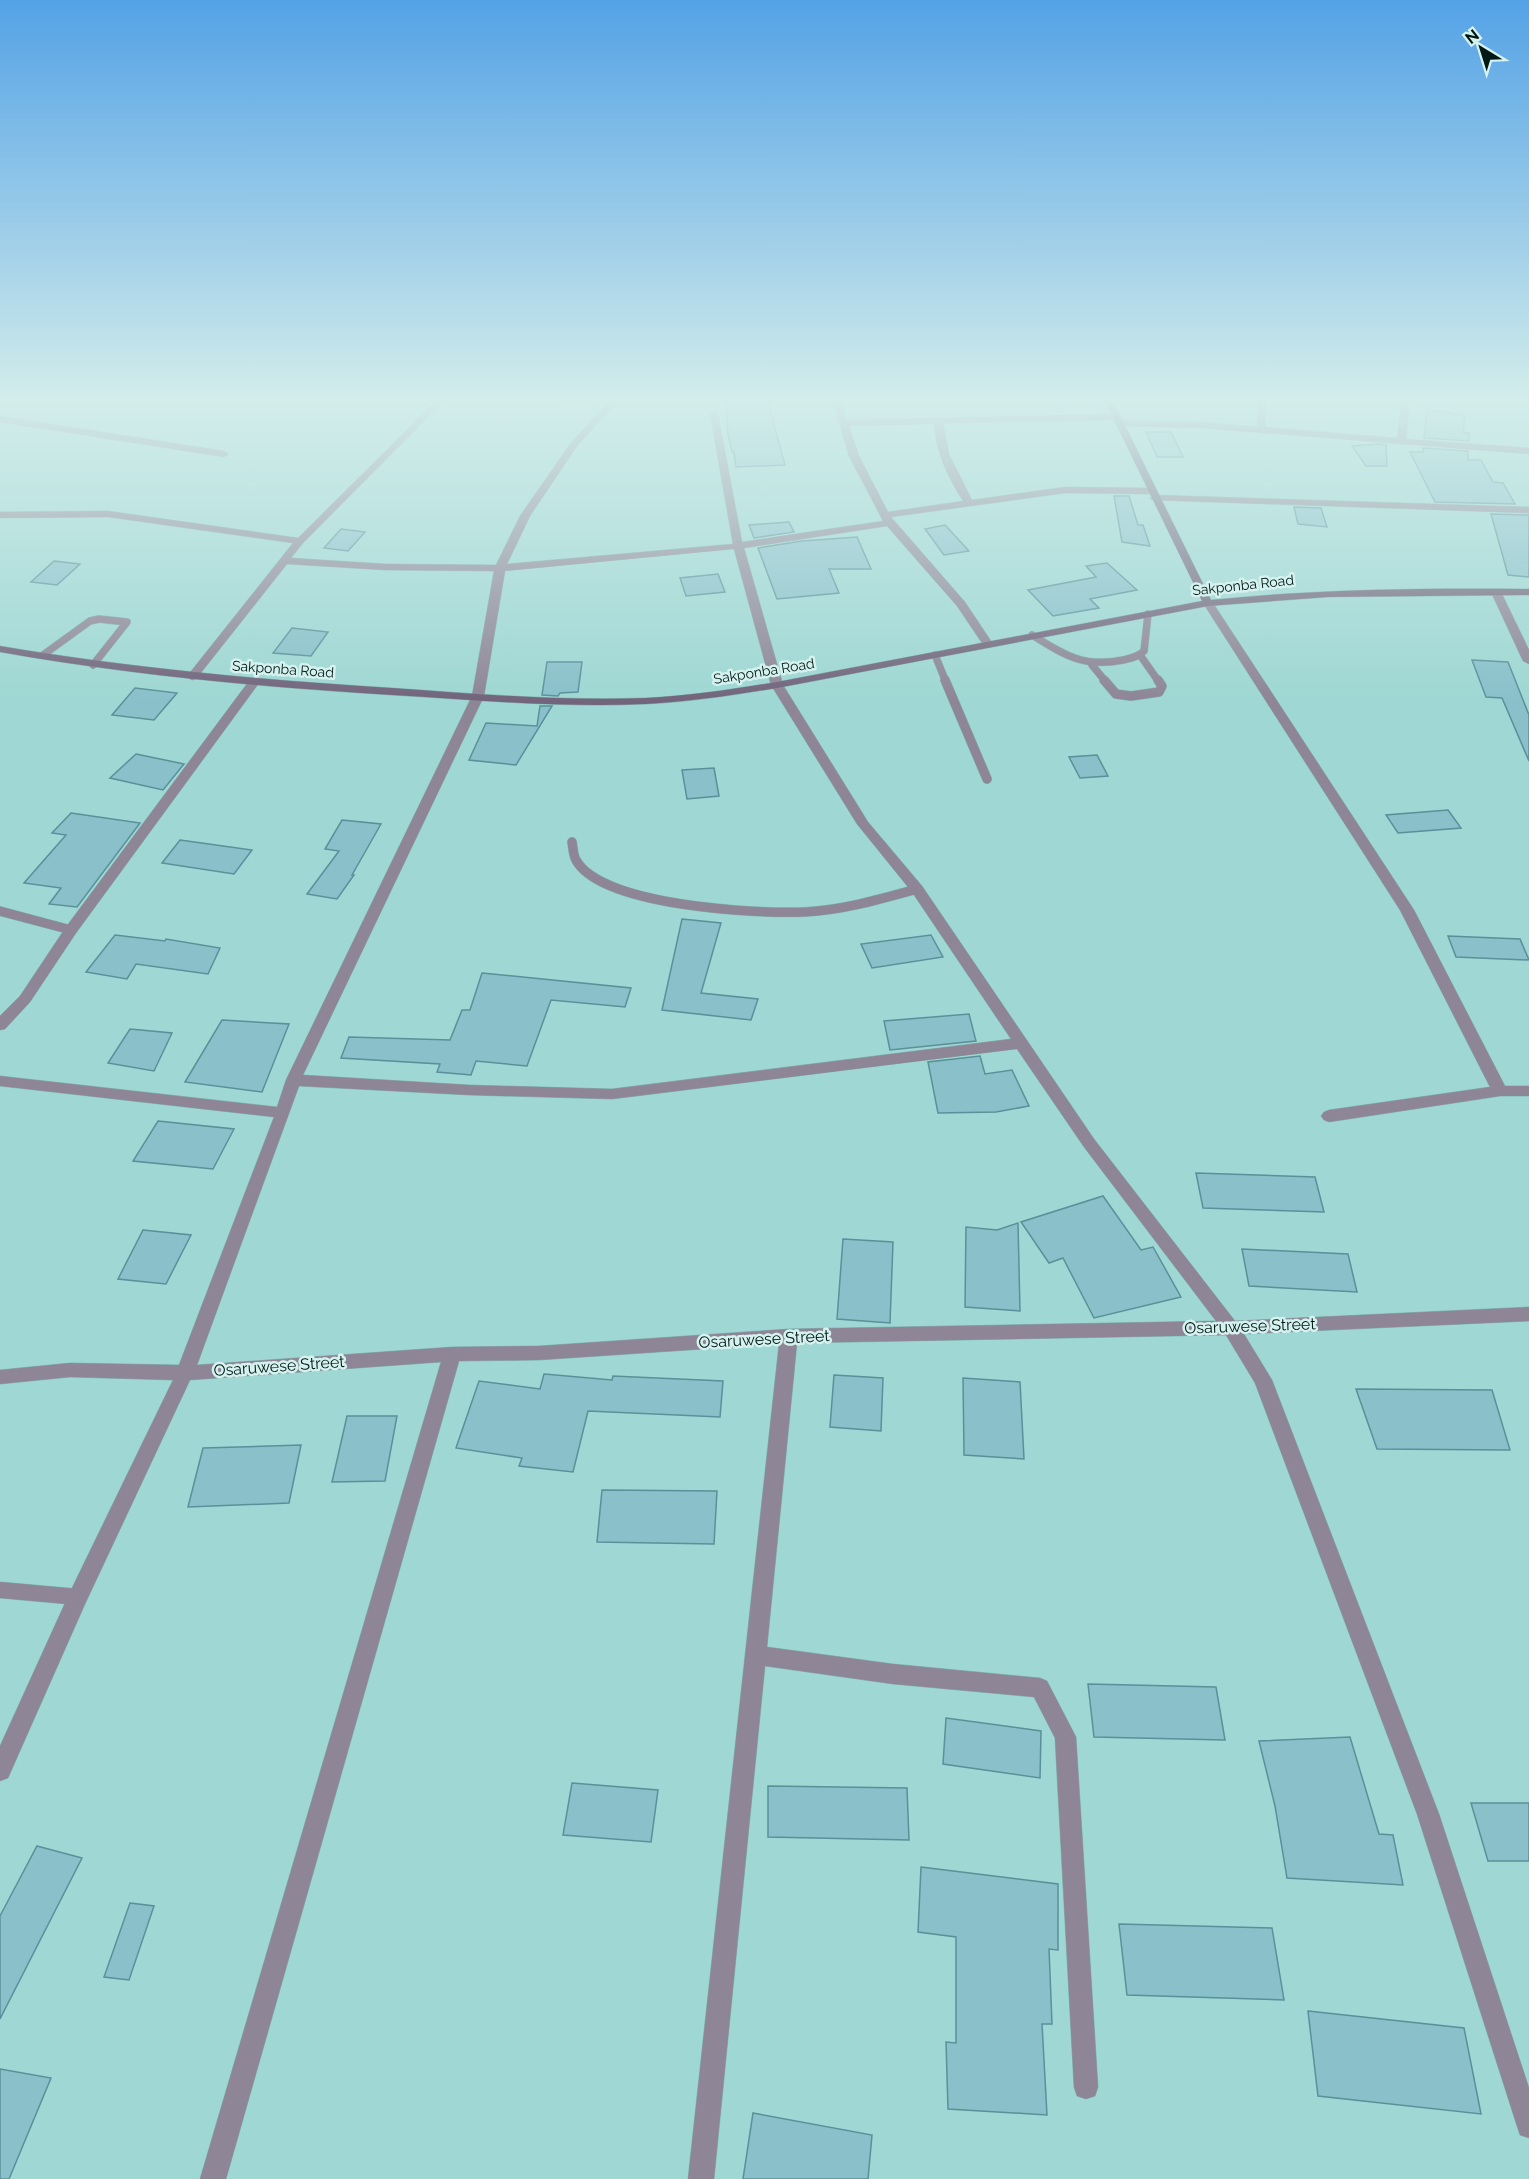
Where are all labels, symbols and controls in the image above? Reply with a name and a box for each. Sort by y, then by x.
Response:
north arrow [1451,18,1511,78]
text: N [1461,25,1483,48]
street label: Sakponba Road [1191,572,1295,598]
street label: Sakponba Road [712,655,816,687]
street label: Sakponba Road [232,657,334,681]
street label: Osaruwese Street [1184,1314,1317,1338]
street label: Osaruwese Street [698,1326,831,1352]
street label: Osaruwese Street [213,1352,346,1380]

